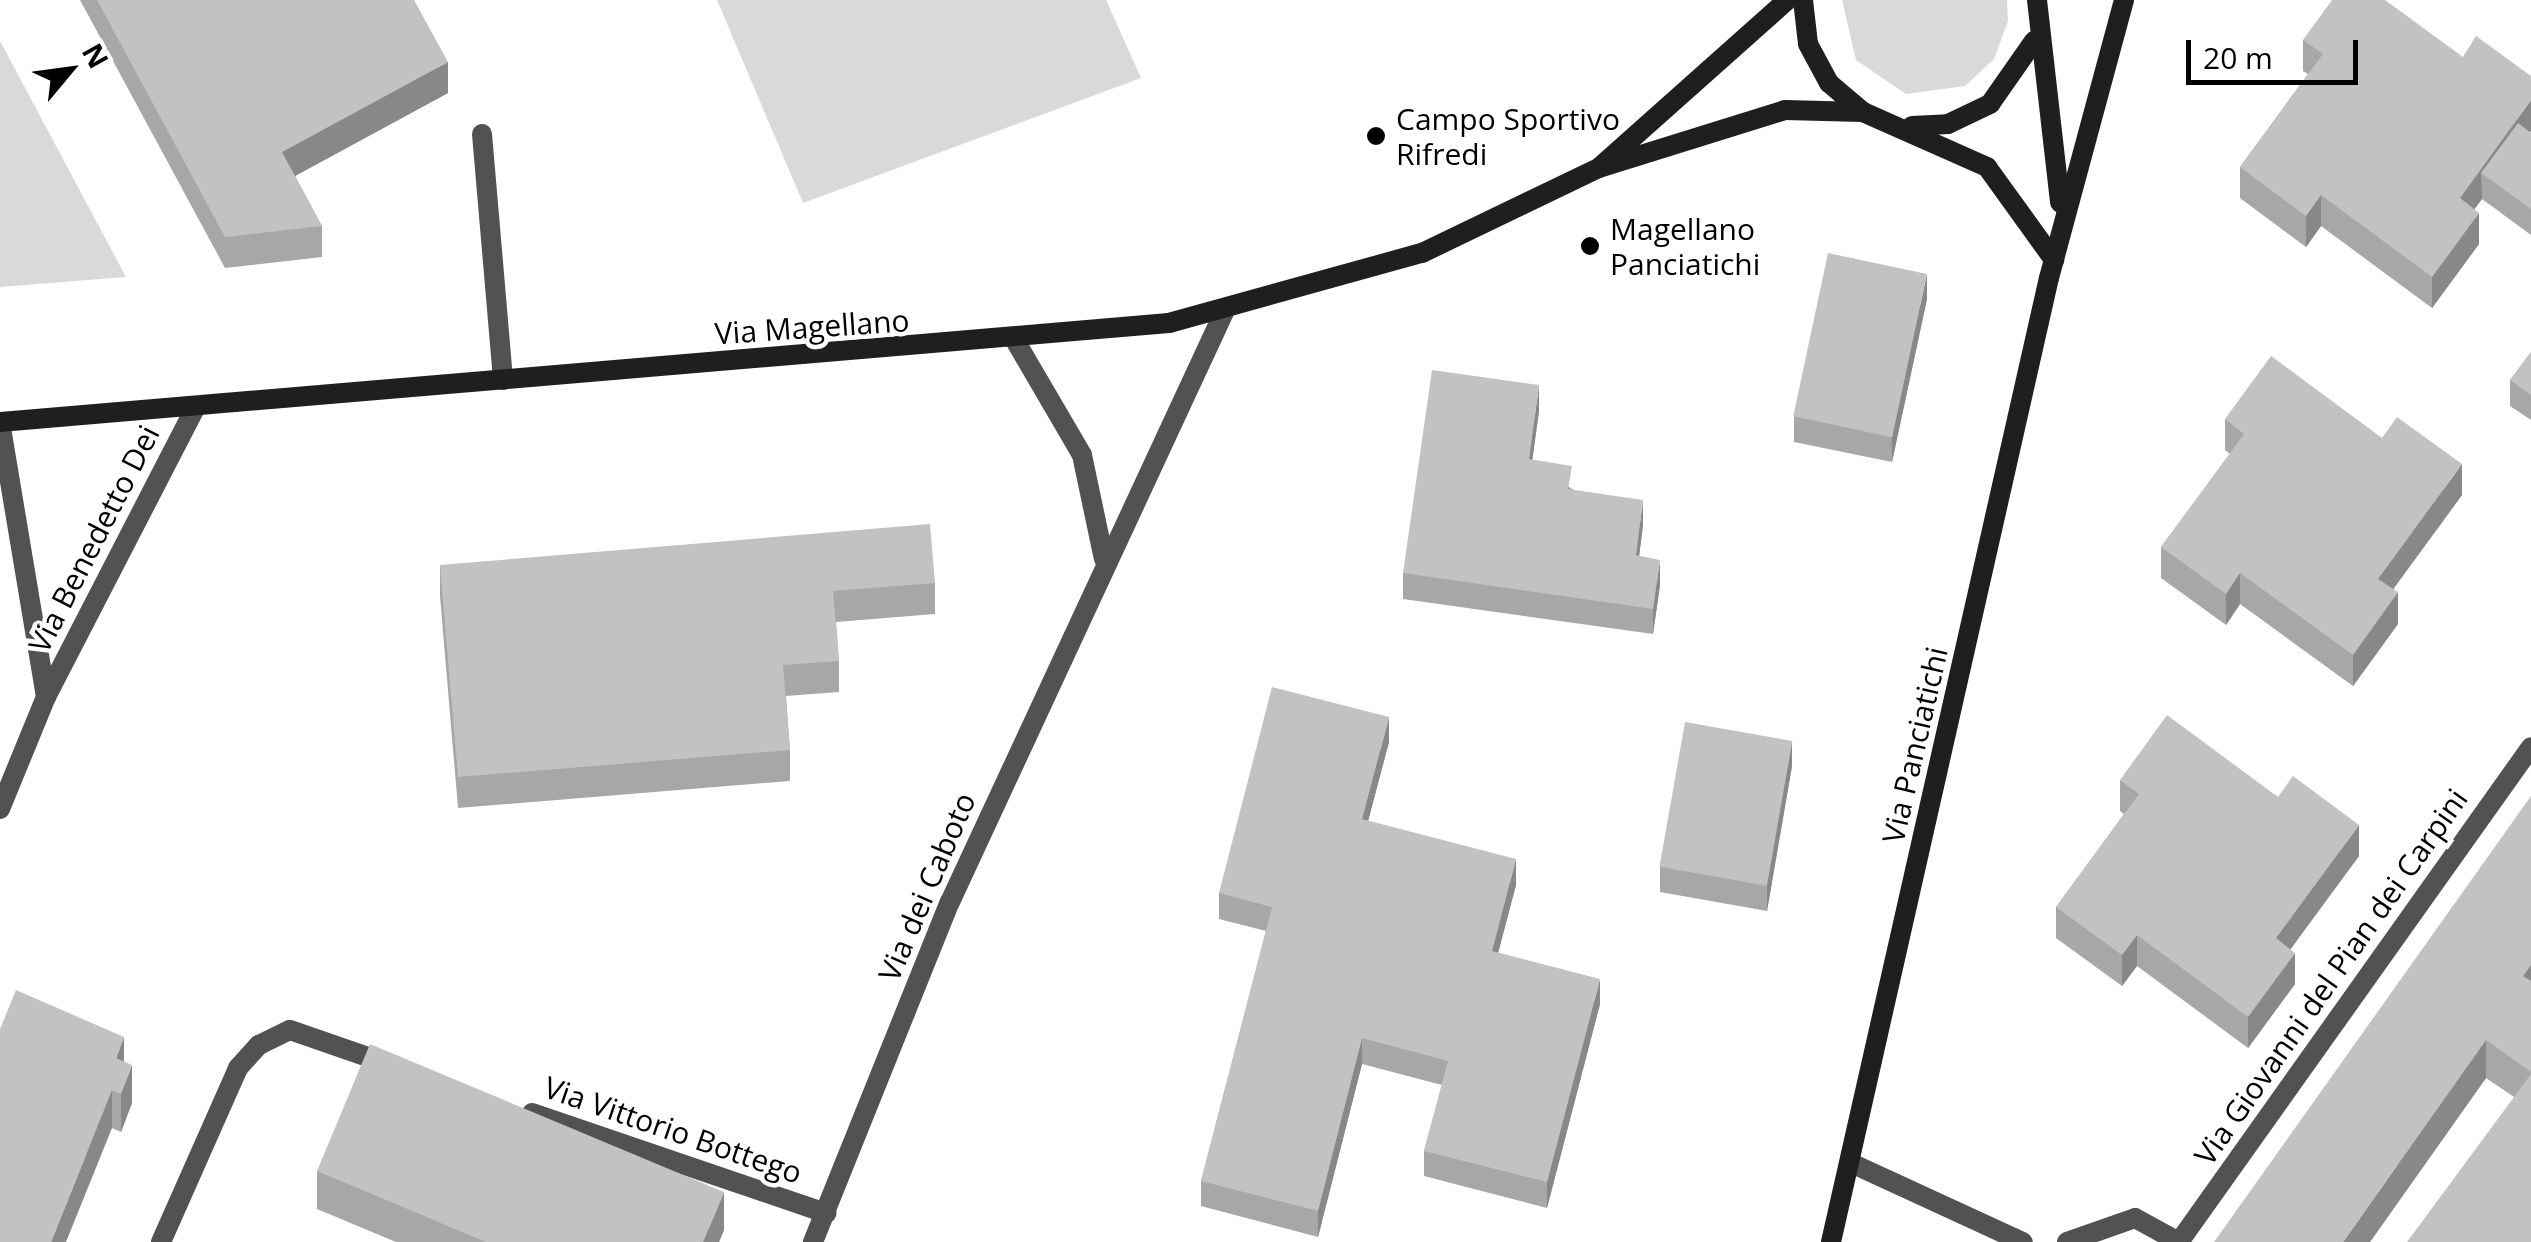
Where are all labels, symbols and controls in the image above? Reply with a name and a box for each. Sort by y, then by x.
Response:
north arrow [20,20,120,120]
scale bar [2191,20,2364,82]
text: N [74,36,118,75]
text: 20 m [2203,37,2273,78]
place label: Campo Sportivo Rifredi [1396,101,1620,172]
marker: Campo Sportivo Rifredi [1365,125,1387,147]
place label: Magellano Panciatichi [1610,211,1760,282]
marker: Magellano Panciatichi [1579,235,1601,257]
street label: Via Magellano [713,302,911,352]
street label: Via Benedetto Dei [21,419,167,659]
street label: Via Panciatichi [1875,643,1955,847]
street label: Via Giovanni del Pian dei Carpini [2187,782,2475,1172]
street label: Via dei Caboto [871,787,983,987]
street label: Via Vittorio Bottego [539,1069,807,1191]

